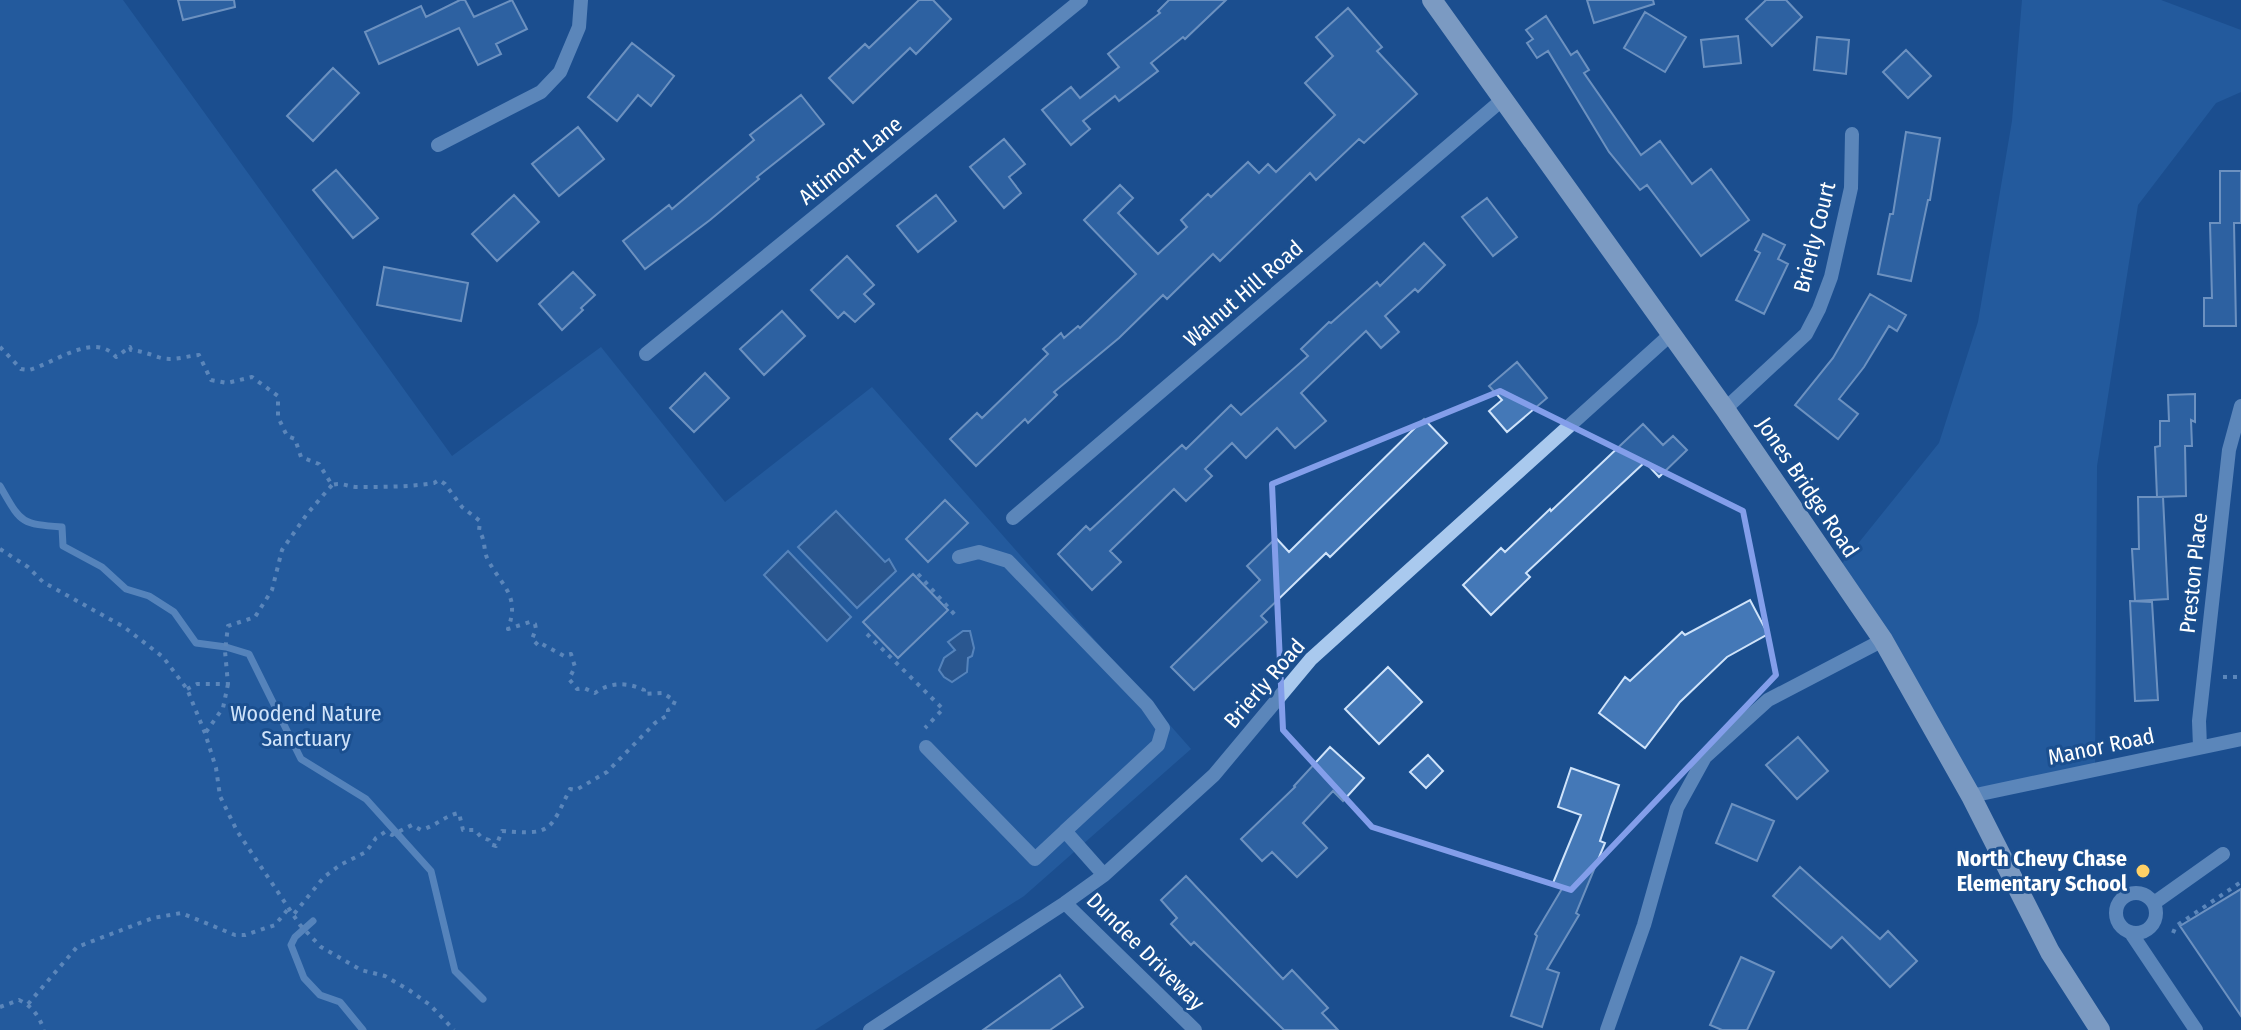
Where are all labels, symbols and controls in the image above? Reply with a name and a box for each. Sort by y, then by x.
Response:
street label: Altimont Lane [793,110,908,210]
street label: Brierly Court [1788,178,1841,295]
street label: Walnut Hill Road [1178,234,1308,352]
street label: Jones Bridge Road [1751,412,1864,563]
street label: Preston Place [2174,511,2213,635]
street label: Brierly Road [1218,633,1311,734]
park label: Woodend Nature Sanctuary [230,700,382,752]
street label: Manor Road [2045,722,2157,771]
place label: North Chevy Chase Elementary School [1957,845,2128,897]
marker: North Chevy Chase Elementary School [2134,862,2152,880]
street label: Dundee Driveway [1081,887,1210,1016]

